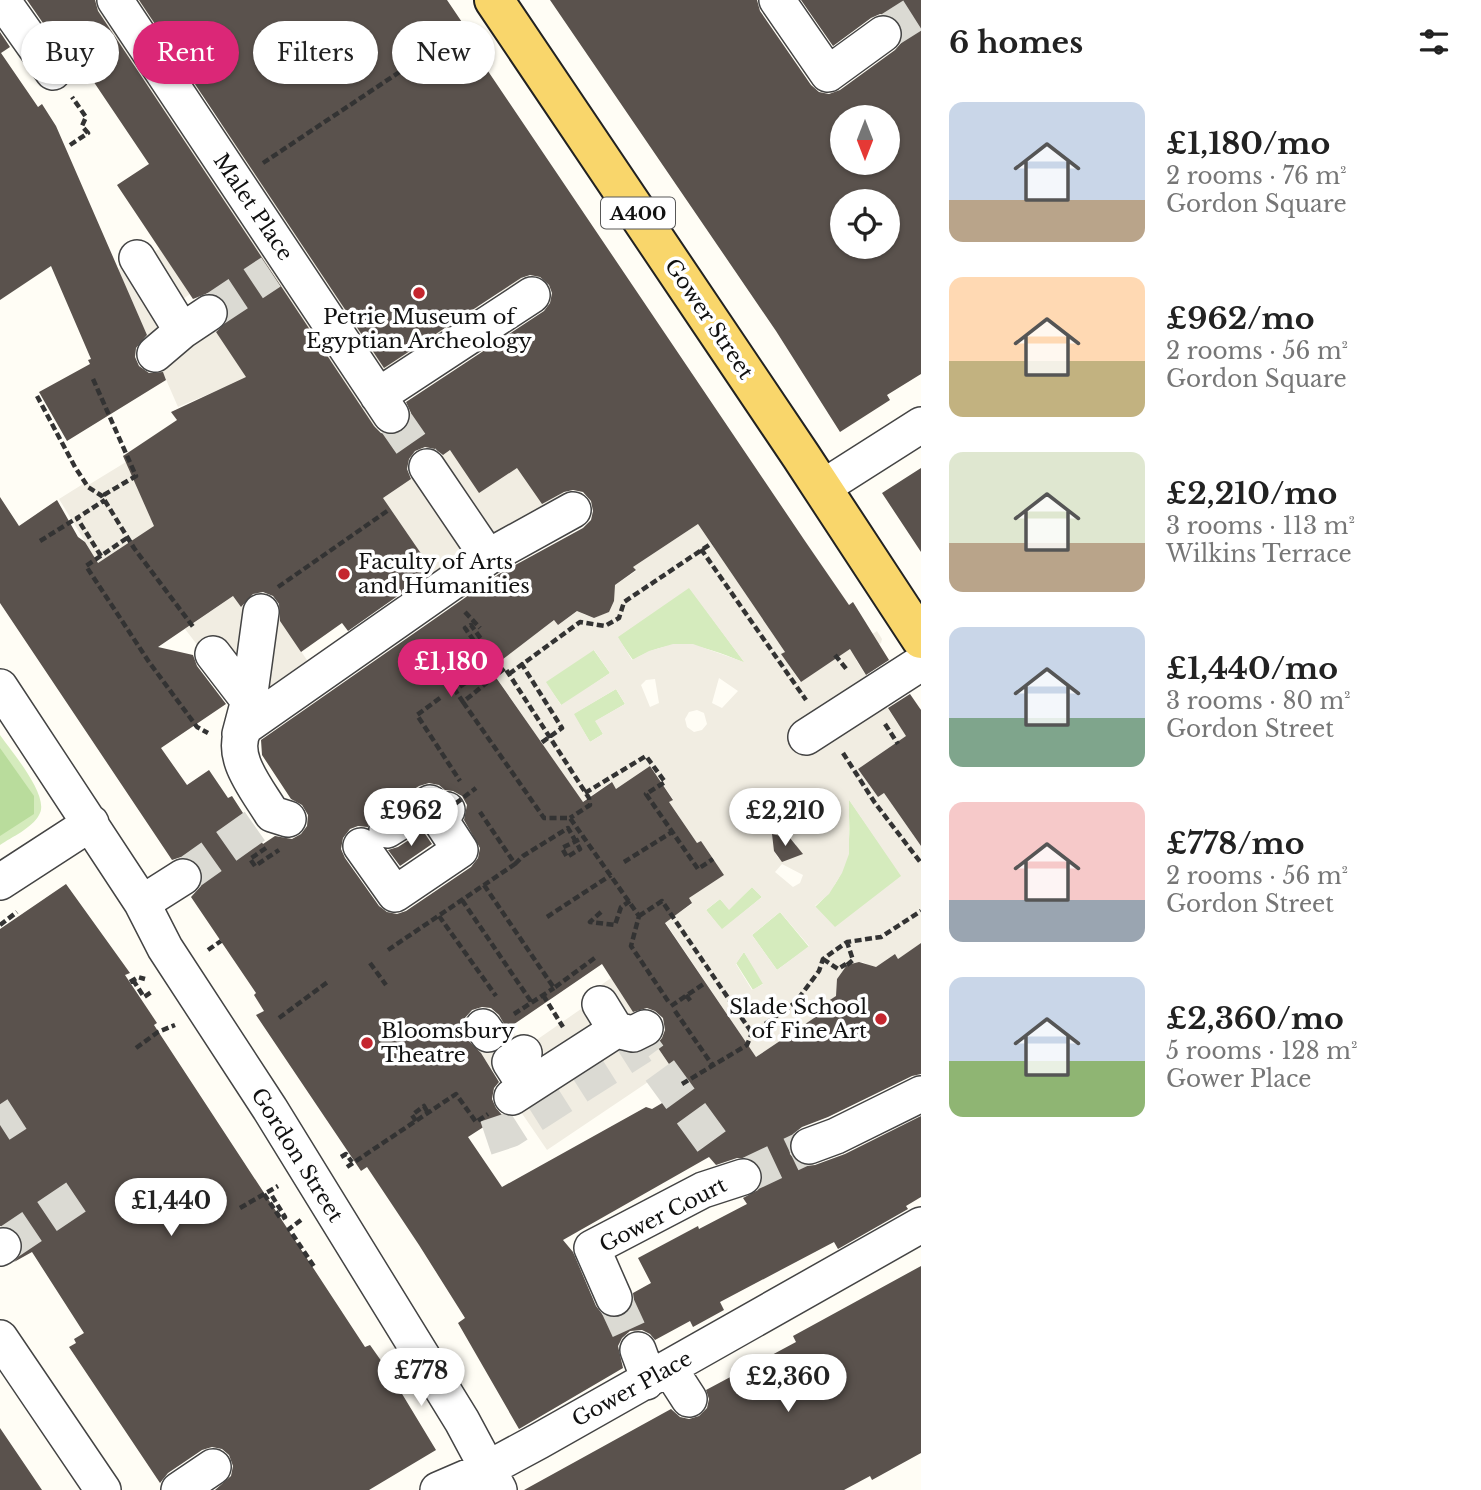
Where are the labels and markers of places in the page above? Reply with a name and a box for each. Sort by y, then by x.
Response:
marker: Petrie Museum of Egyptian Archeology [411,285,427,301]
place label: Petrie Museum of Egyptian Archeology [306,304,533,354]
place label: Faculty of Arts and Humanities [358,549,530,599]
marker: Faculty of Arts and Humanities [336,566,352,582]
pin: £1,180 [394,640,508,699]
pin: £962 [370,788,452,848]
pin: £2,210 [728,788,842,848]
place label: Slade School of Fine Art [729,994,867,1044]
marker: Slade School of Fine Art [873,1011,889,1027]
place label: Bloomsbury Theatre [381,1018,515,1068]
marker: Bloomsbury Theatre [359,1035,375,1051]
pin: £1,440 [114,1178,228,1238]
pin: £778 [380,1348,462,1408]
pin: £2,360 [731,1354,845,1414]

